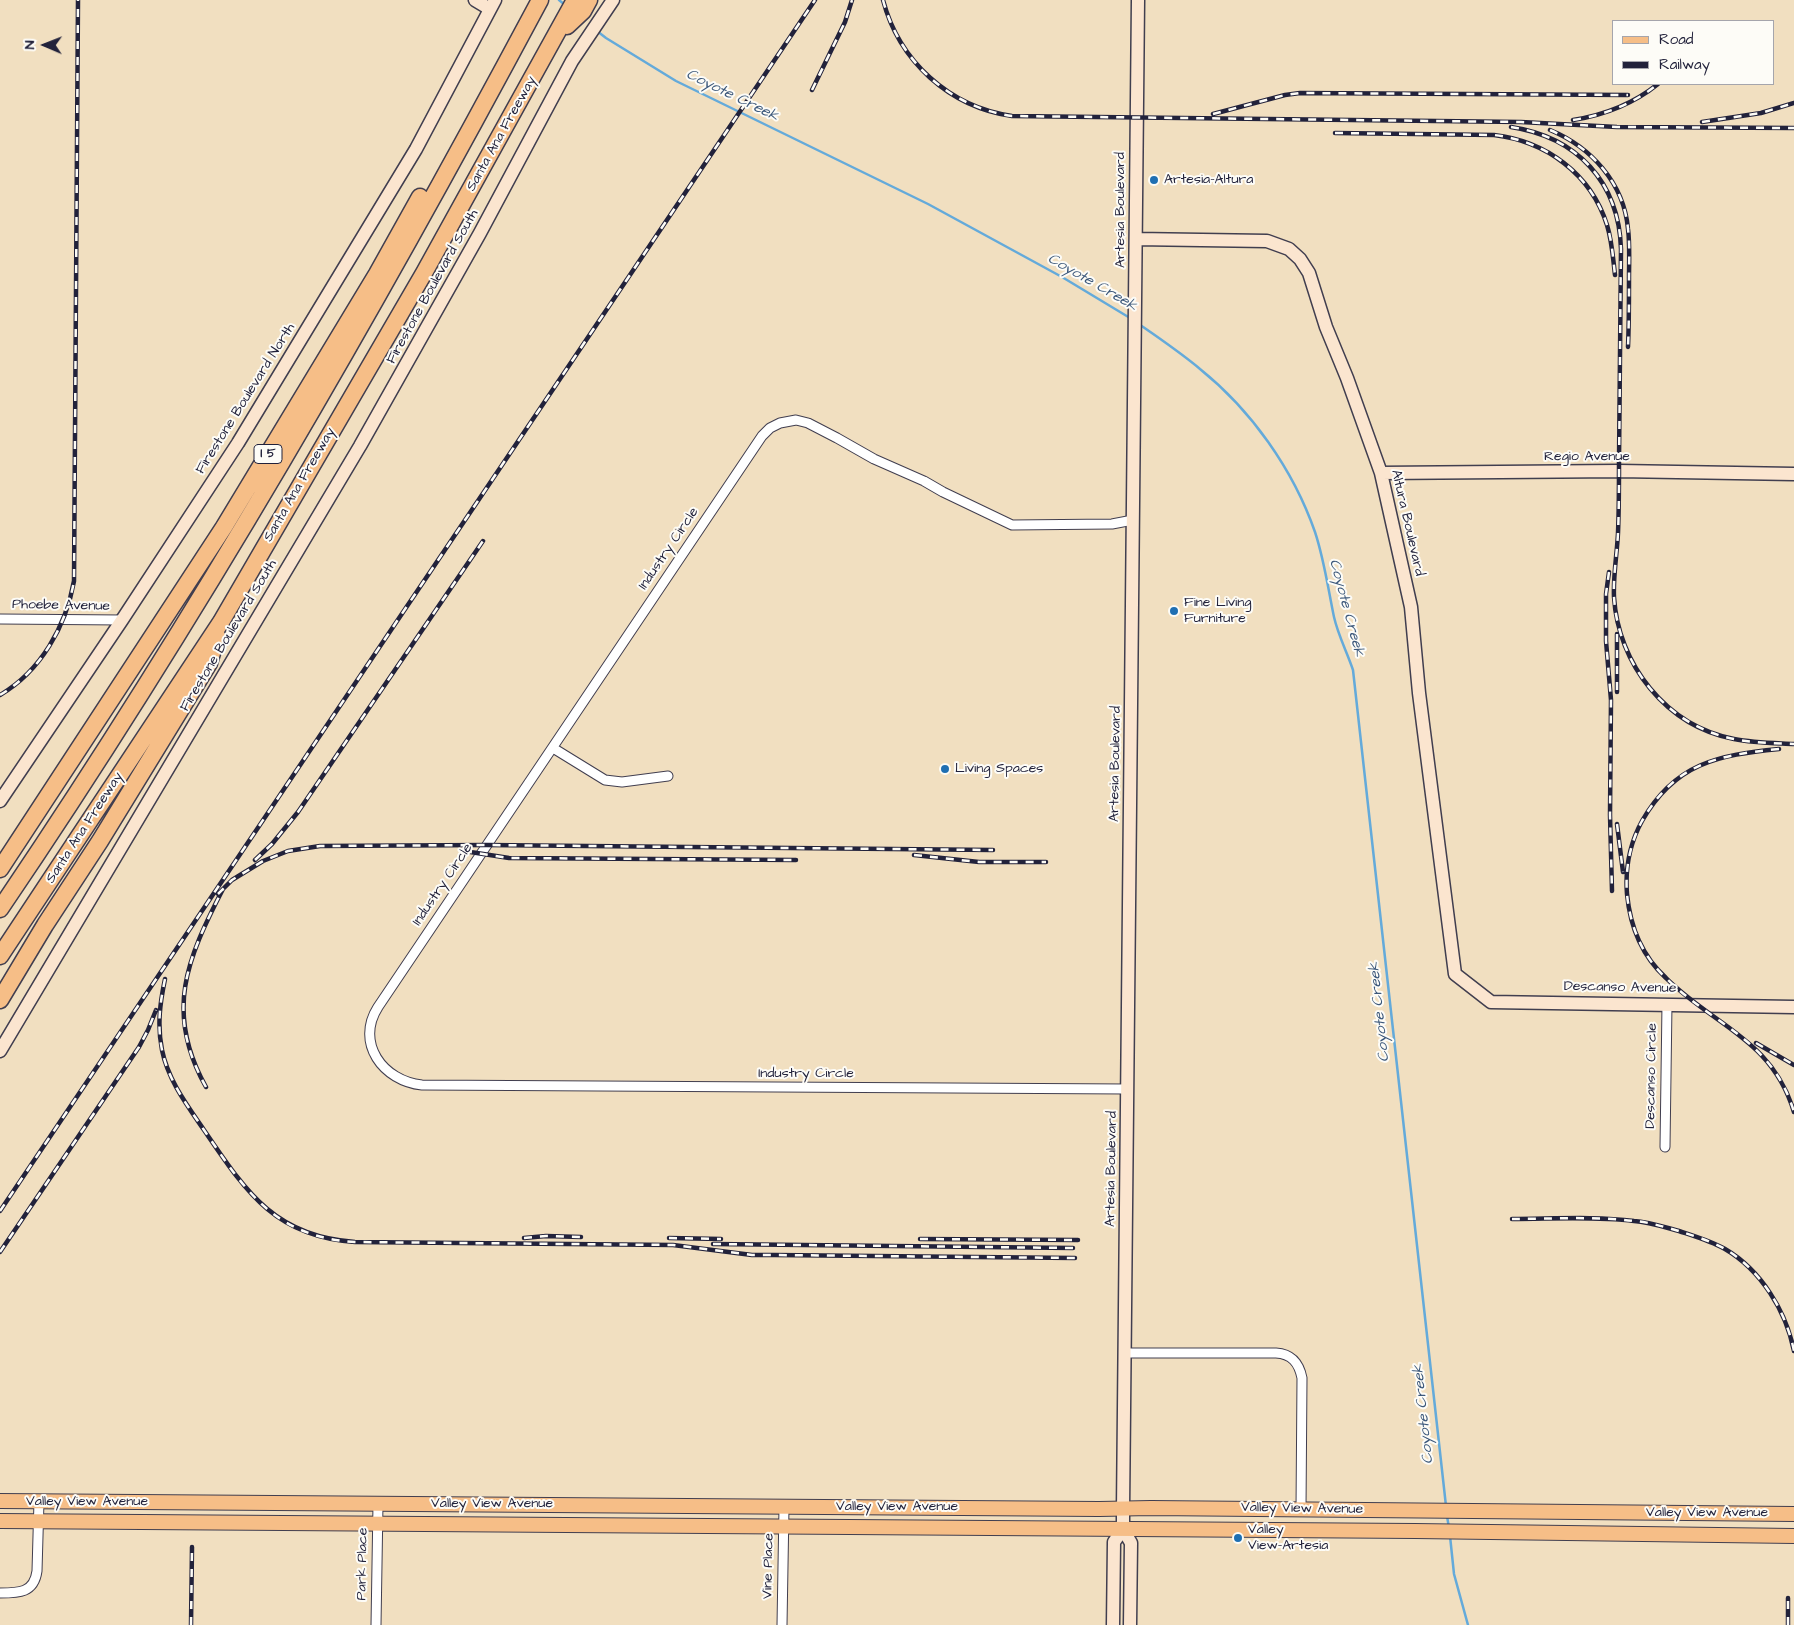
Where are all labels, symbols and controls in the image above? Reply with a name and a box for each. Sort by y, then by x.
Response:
north arrow [20,20,70,70]
legend [1612,20,1774,85]
text: Road [1659,29,1693,50]
text: N [20,40,40,49]
text: Railway [1659,54,1710,75]
water label: Coyote Creek [683,66,781,126]
street label: Santa Ana Freeway [463,74,541,194]
street label: Artesia Boulevard [1113,152,1129,268]
place label: Artesia-Altura [1164,172,1253,188]
marker: Artesia-Altura [1148,174,1160,186]
street label: Firestone Boulevard South [383,207,483,367]
water label: Coyote Creek [1044,250,1140,316]
street label: Firestone Boulevard North [193,321,299,477]
street label: Santa Ana Freeway [261,425,339,545]
road number: I 5 [254,444,282,464]
street label: Regio Avenue [1544,449,1630,465]
street label: Altura Boulevard [1387,468,1427,578]
street label: Industry Circle [635,505,703,593]
street label: Firestone Boulevard South [177,557,281,715]
water label: Coyote Creek [1324,557,1368,659]
place label: Fine Living Furniture [1184,595,1251,628]
street label: Phoebe Avenue [12,597,110,615]
marker: Fine Living Furniture [1168,605,1180,617]
street label: Artesia Boulevard [1107,706,1125,822]
place label: Living Spaces [955,761,1043,777]
marker: Living Spaces [939,763,951,775]
street label: Santa Ana Freeway [43,769,127,887]
street label: Industry Circle [409,841,477,929]
water label: Coyote Creek [1366,961,1394,1063]
street label: Descanso Avenue [1564,979,1676,997]
street label: Descanso Circle [1643,1023,1661,1129]
street label: Industry Circle [758,1066,854,1082]
street label: Artesia Boulevard [1103,1111,1121,1227]
water label: Coyote Creek [1410,1363,1438,1465]
street label: Valley View Avenue [26,1494,148,1510]
street label: Valley View Avenue [431,1496,553,1512]
street label: Valley View Avenue [836,1499,958,1515]
street label: Valley View Avenue [1241,1500,1363,1518]
street label: Valley View Avenue [1646,1505,1768,1521]
place label: Valley View-Artesia [1248,1522,1328,1554]
street label: Park Place [354,1528,372,1600]
marker: Valley View-Artesia [1232,1532,1244,1544]
street label: Vine Place [760,1533,778,1599]

